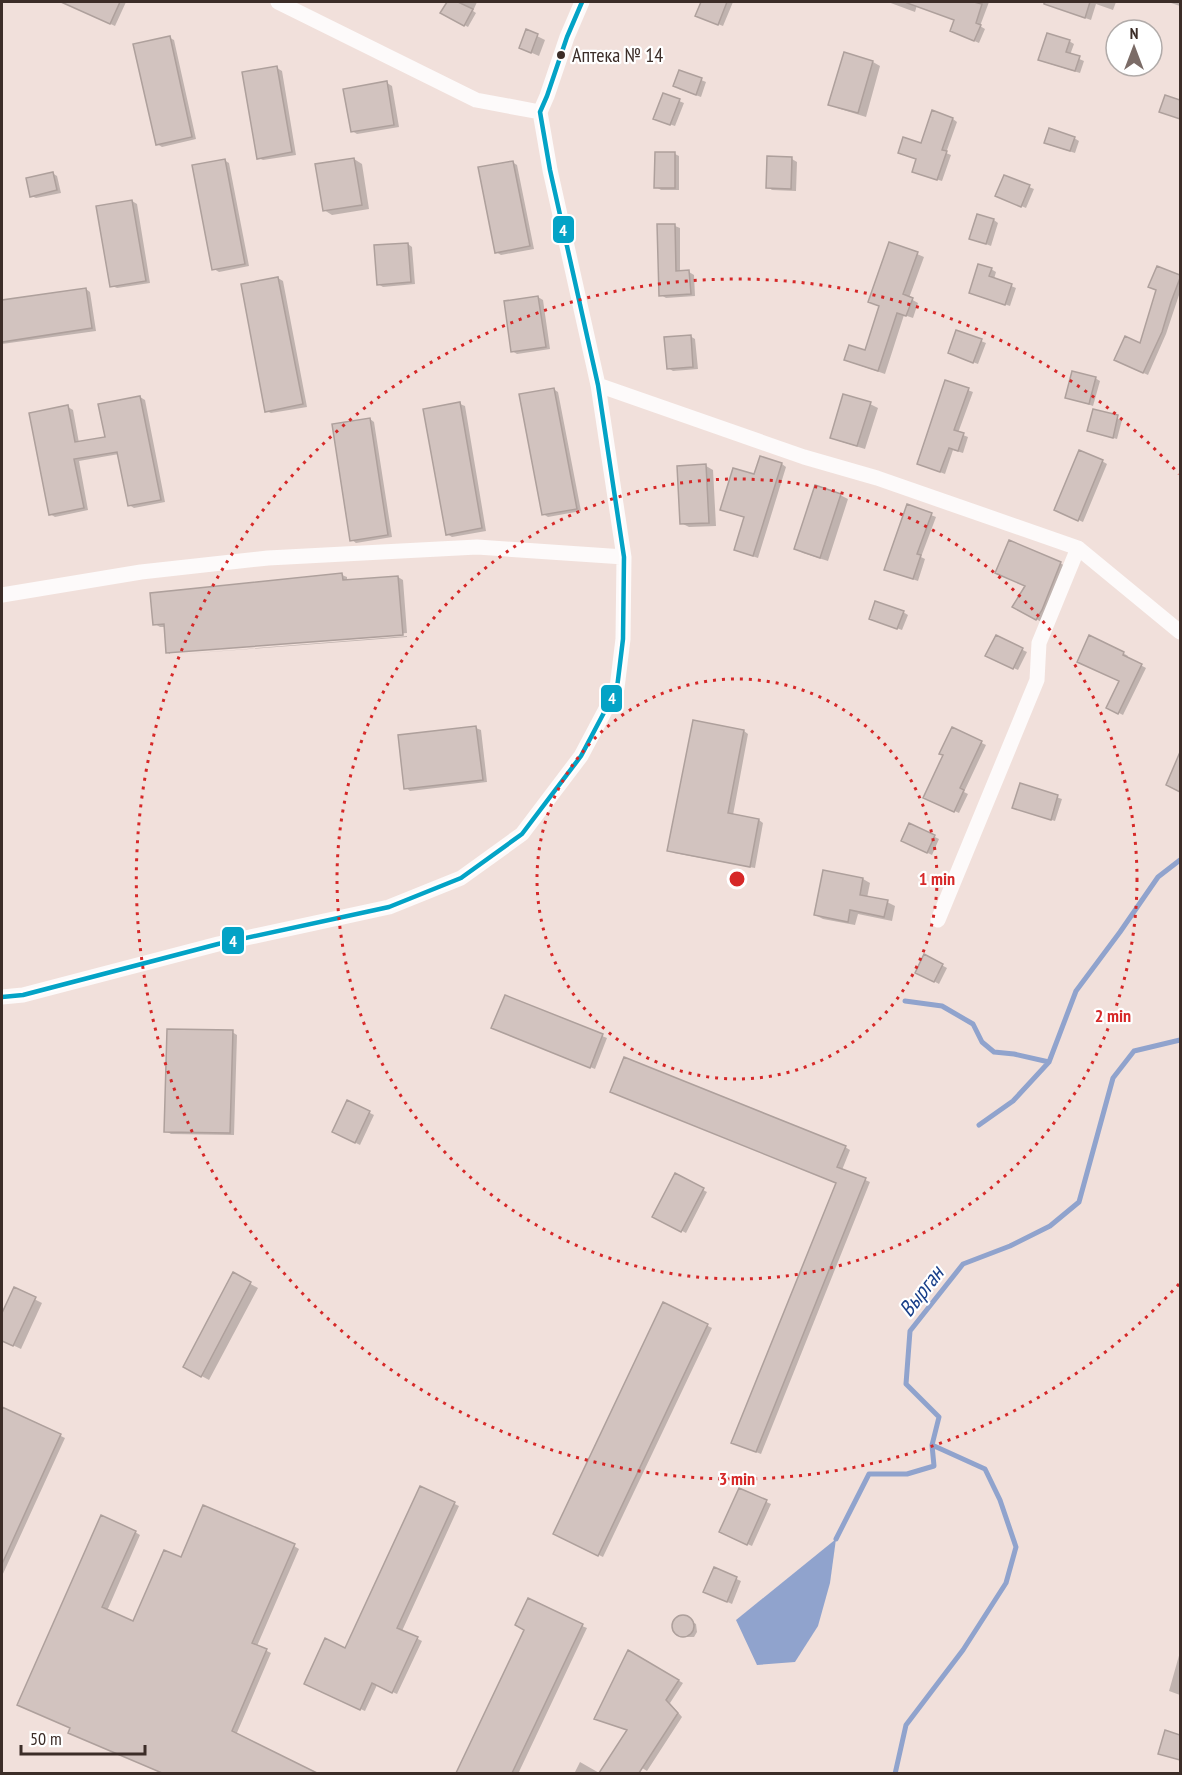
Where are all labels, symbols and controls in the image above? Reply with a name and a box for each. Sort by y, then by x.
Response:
north arrow [1104,18,1164,78]
text: N [1130,23,1138,43]
place label: Аптека № 14 [572,42,663,68]
marker: Аптека № 14 [555,49,567,61]
line badge: 4 [552,215,575,244]
text: 4 [559,220,567,240]
line badge: 4 [600,684,623,713]
text: 4 [608,688,616,708]
text: 1 min [919,867,955,890]
centre of rings [727,869,747,889]
line badge: 4 [221,926,245,955]
text: 4 [229,931,237,951]
text: 2 min [1095,1004,1131,1027]
water label: Вырган [893,1258,951,1322]
text: 3 min [719,1467,755,1490]
scale bar [21,1718,146,1756]
text: 50 m [30,1727,62,1750]

